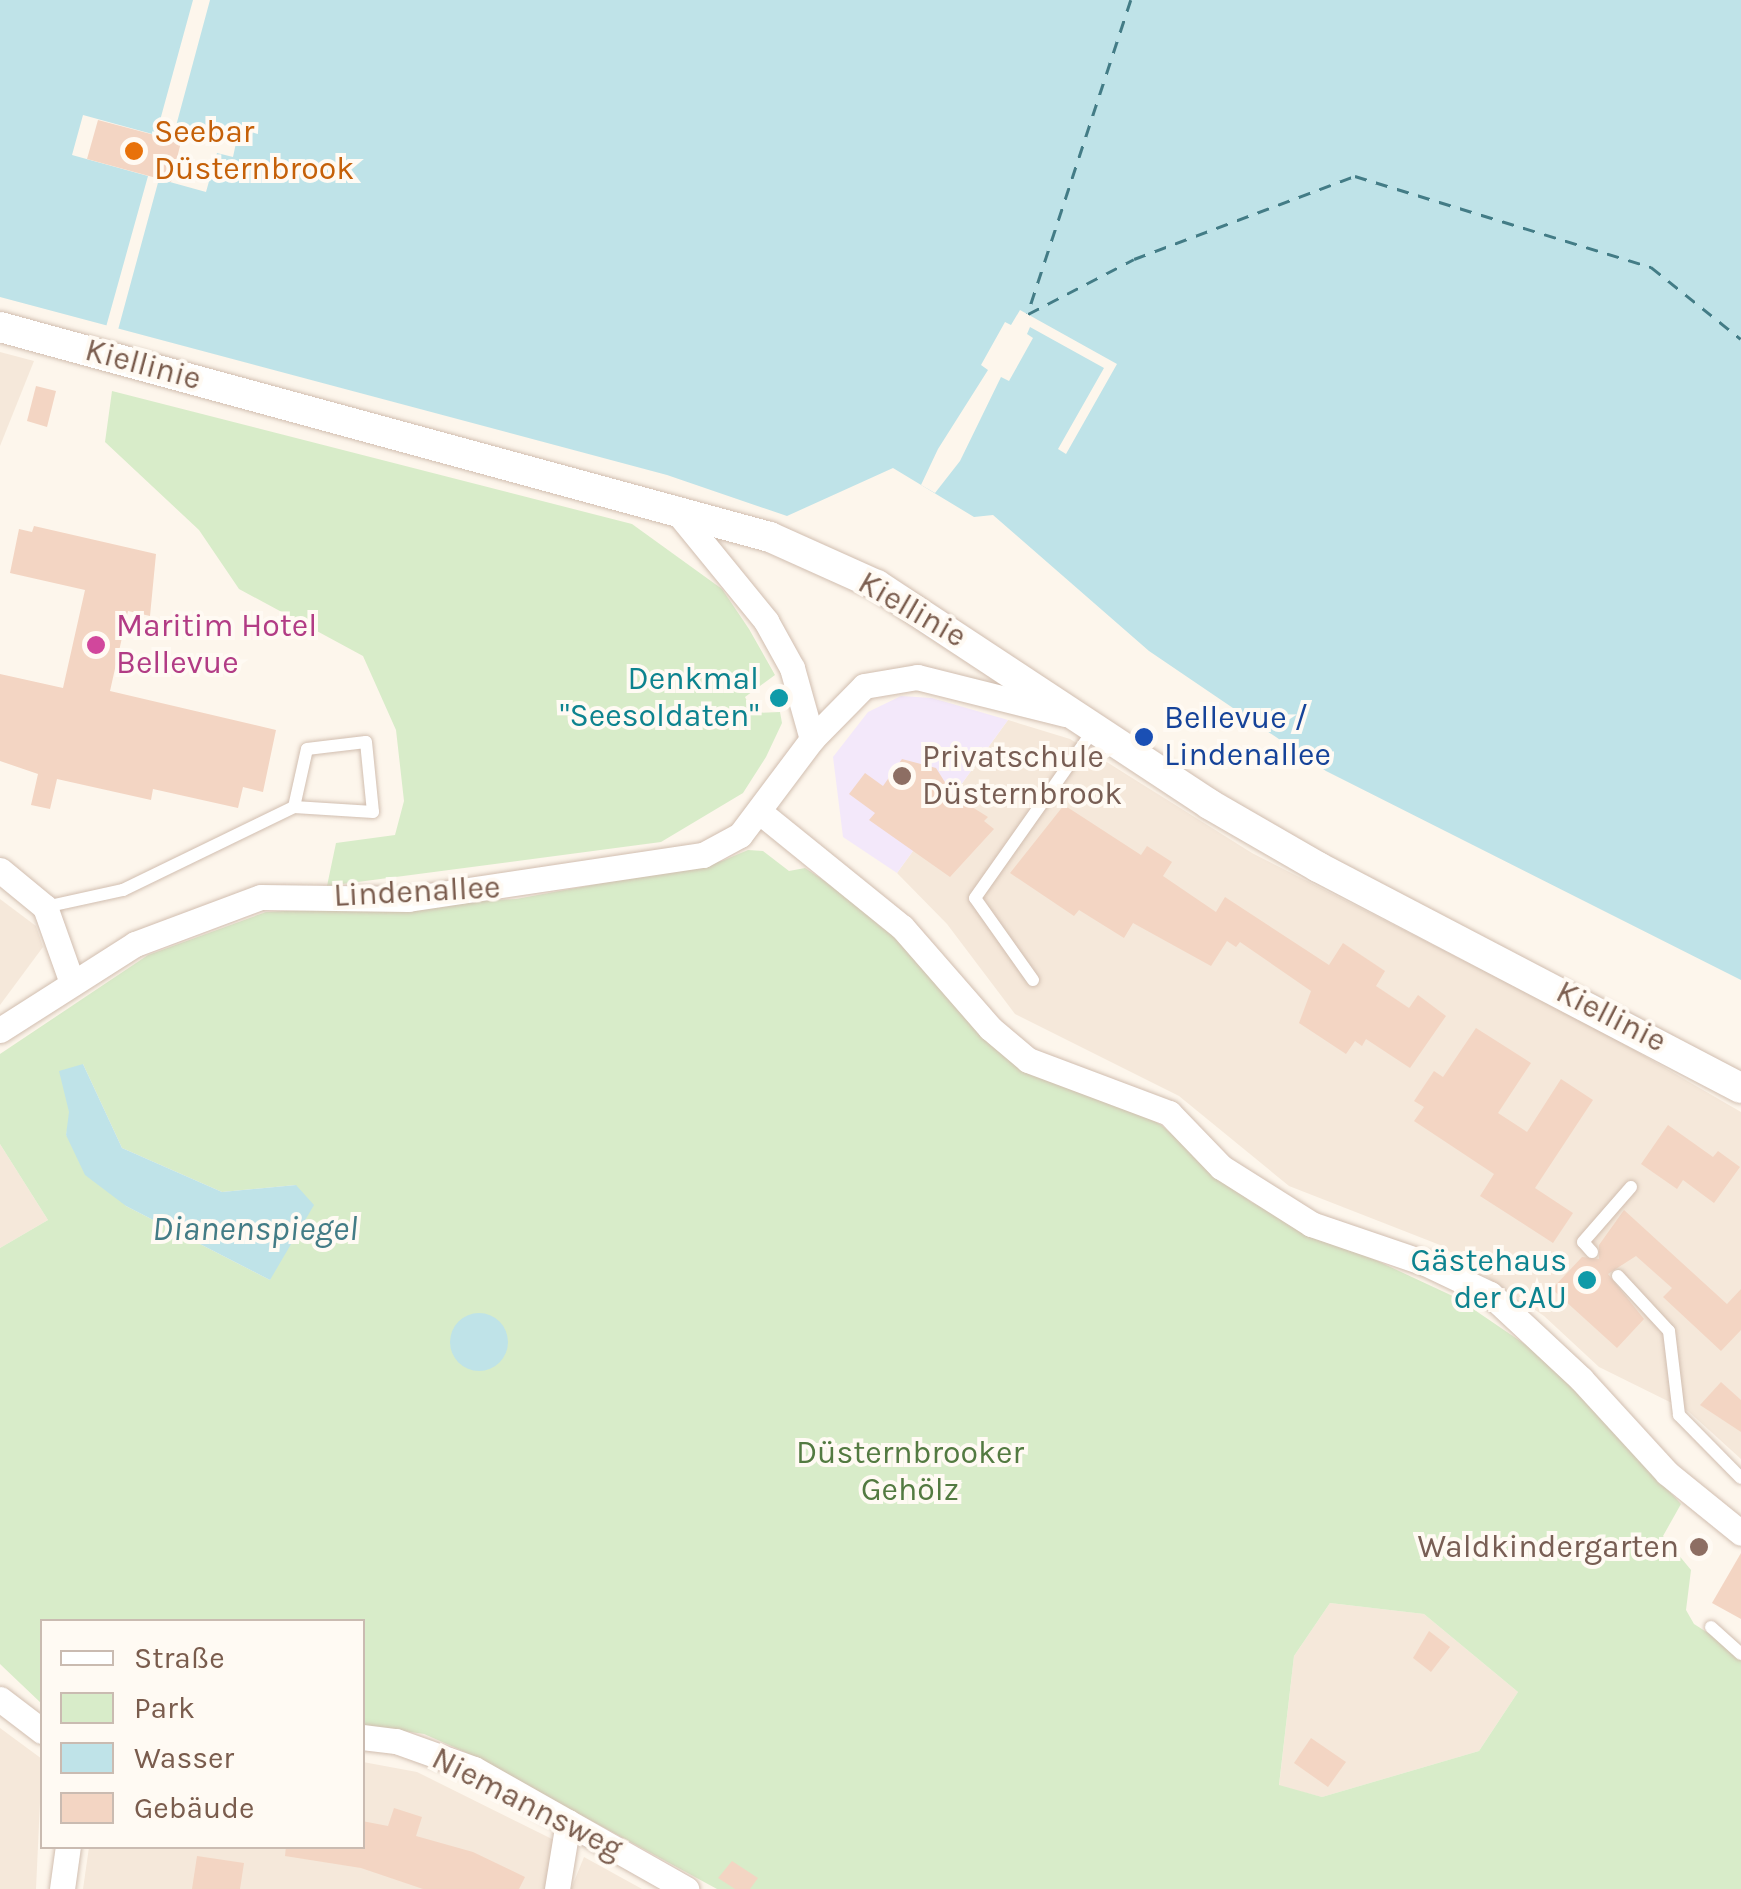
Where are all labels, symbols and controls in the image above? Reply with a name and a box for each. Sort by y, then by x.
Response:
place label: Seebar Düsternbrook [154,114,354,189]
marker: Seebar Düsternbrook [123,140,145,162]
street label: Kiellinie [81,331,205,399]
street label: Kiellinie [851,564,973,656]
place label: Maritim Hotel Bellevue [116,608,317,683]
marker: Maritim Hotel Bellevue [85,634,107,656]
place label: Denkmal "Seesoldaten" [560,661,759,736]
marker: Denkmal "Seesoldaten" [768,687,790,709]
place label: Bellevue / Lindenallee [1164,700,1331,775]
marker: Bellevue / Lindenallee [1133,726,1155,748]
place label: Privatschule Düsternbrook [922,739,1122,814]
marker: Privatschule Düsternbrook [891,765,913,787]
street label: Lindenallee [333,868,501,916]
street label: Kiellinie [1550,973,1672,1061]
water label: Dianenspiegel [152,1208,358,1250]
place label: Gästehaus der CAU [1410,1243,1567,1318]
marker: Gästehaus der CAU [1576,1269,1598,1291]
park label: Düsternbrooker Gehölz [796,1435,1024,1510]
place label: Waldkindergarten [1418,1528,1679,1566]
marker: Waldkindergarten [1688,1536,1710,1558]
legend [40,1619,365,1849]
text: Straße [134,1640,225,1676]
text: Park [134,1690,195,1726]
text: Wasser [134,1740,234,1776]
street label: Niemannsweg [425,1740,629,1868]
text: Gebäude [134,1790,254,1826]

